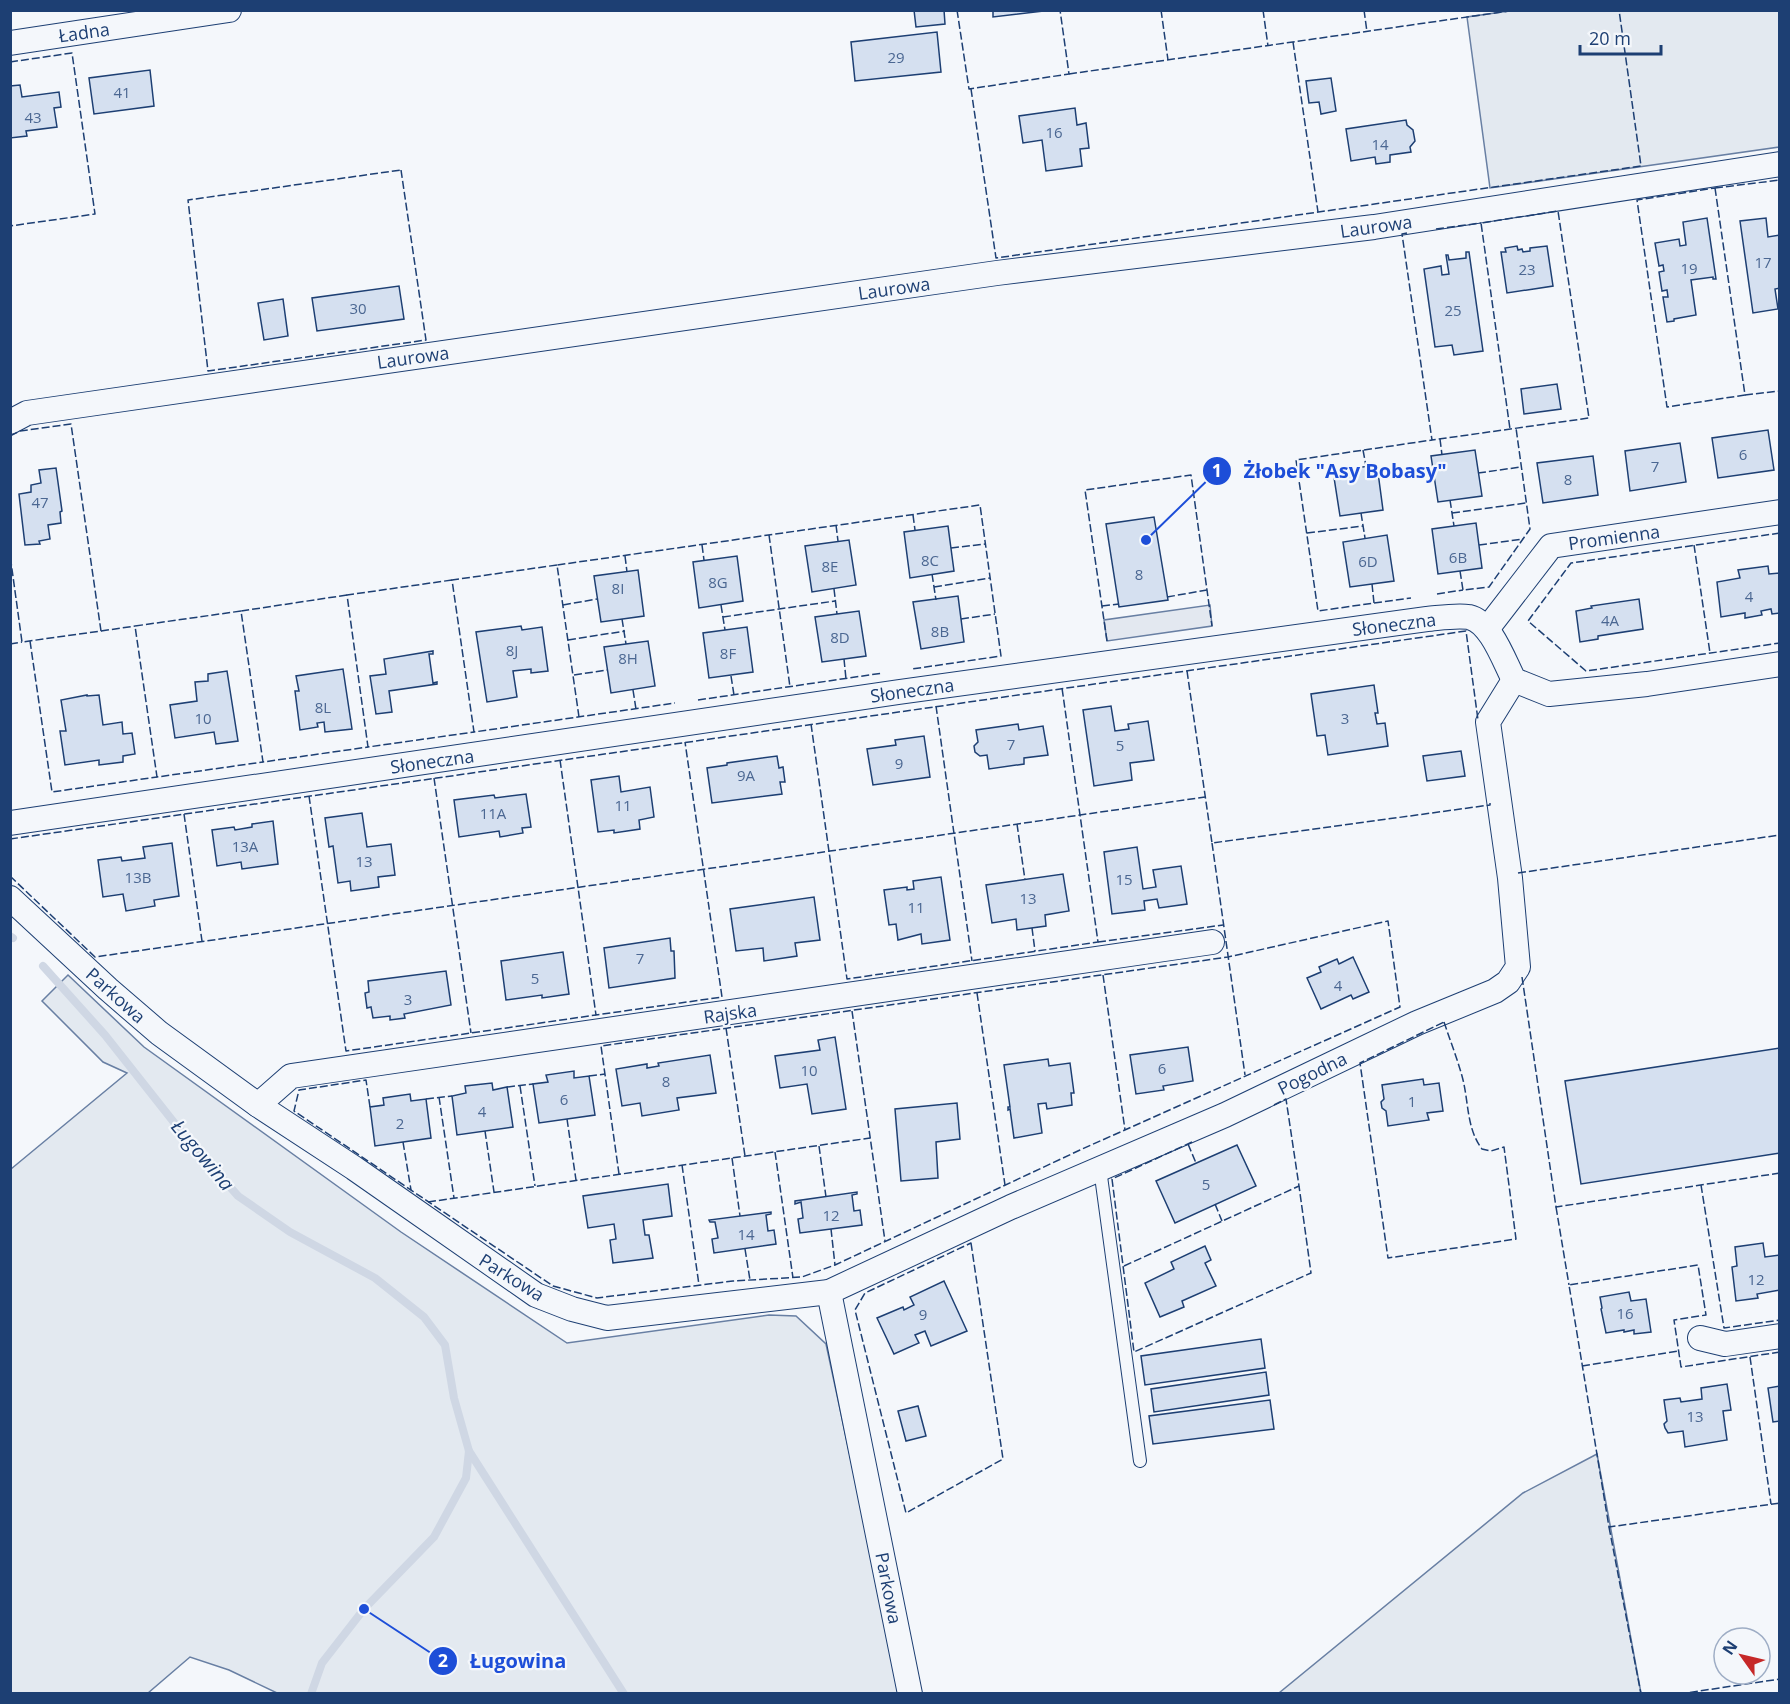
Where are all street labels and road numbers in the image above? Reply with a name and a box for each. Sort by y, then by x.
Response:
street label: Ładna [57,17,111,47]
street label: Laurowa [1338,209,1414,243]
street label: Laurowa [856,271,932,305]
street label: Laurowa [375,340,451,374]
street label: Promienna [1567,519,1661,555]
street label: Słoneczna [1351,607,1437,641]
street label: Słoneczna [868,672,956,708]
street label: Słoneczna [388,743,476,779]
street label: Parkowa [81,962,151,1028]
street label: Rajska [702,997,758,1029]
street label: Pogodna [1273,1046,1351,1100]
street label: Parkowa [475,1248,549,1306]
street label: Parkowa [870,1550,908,1626]

